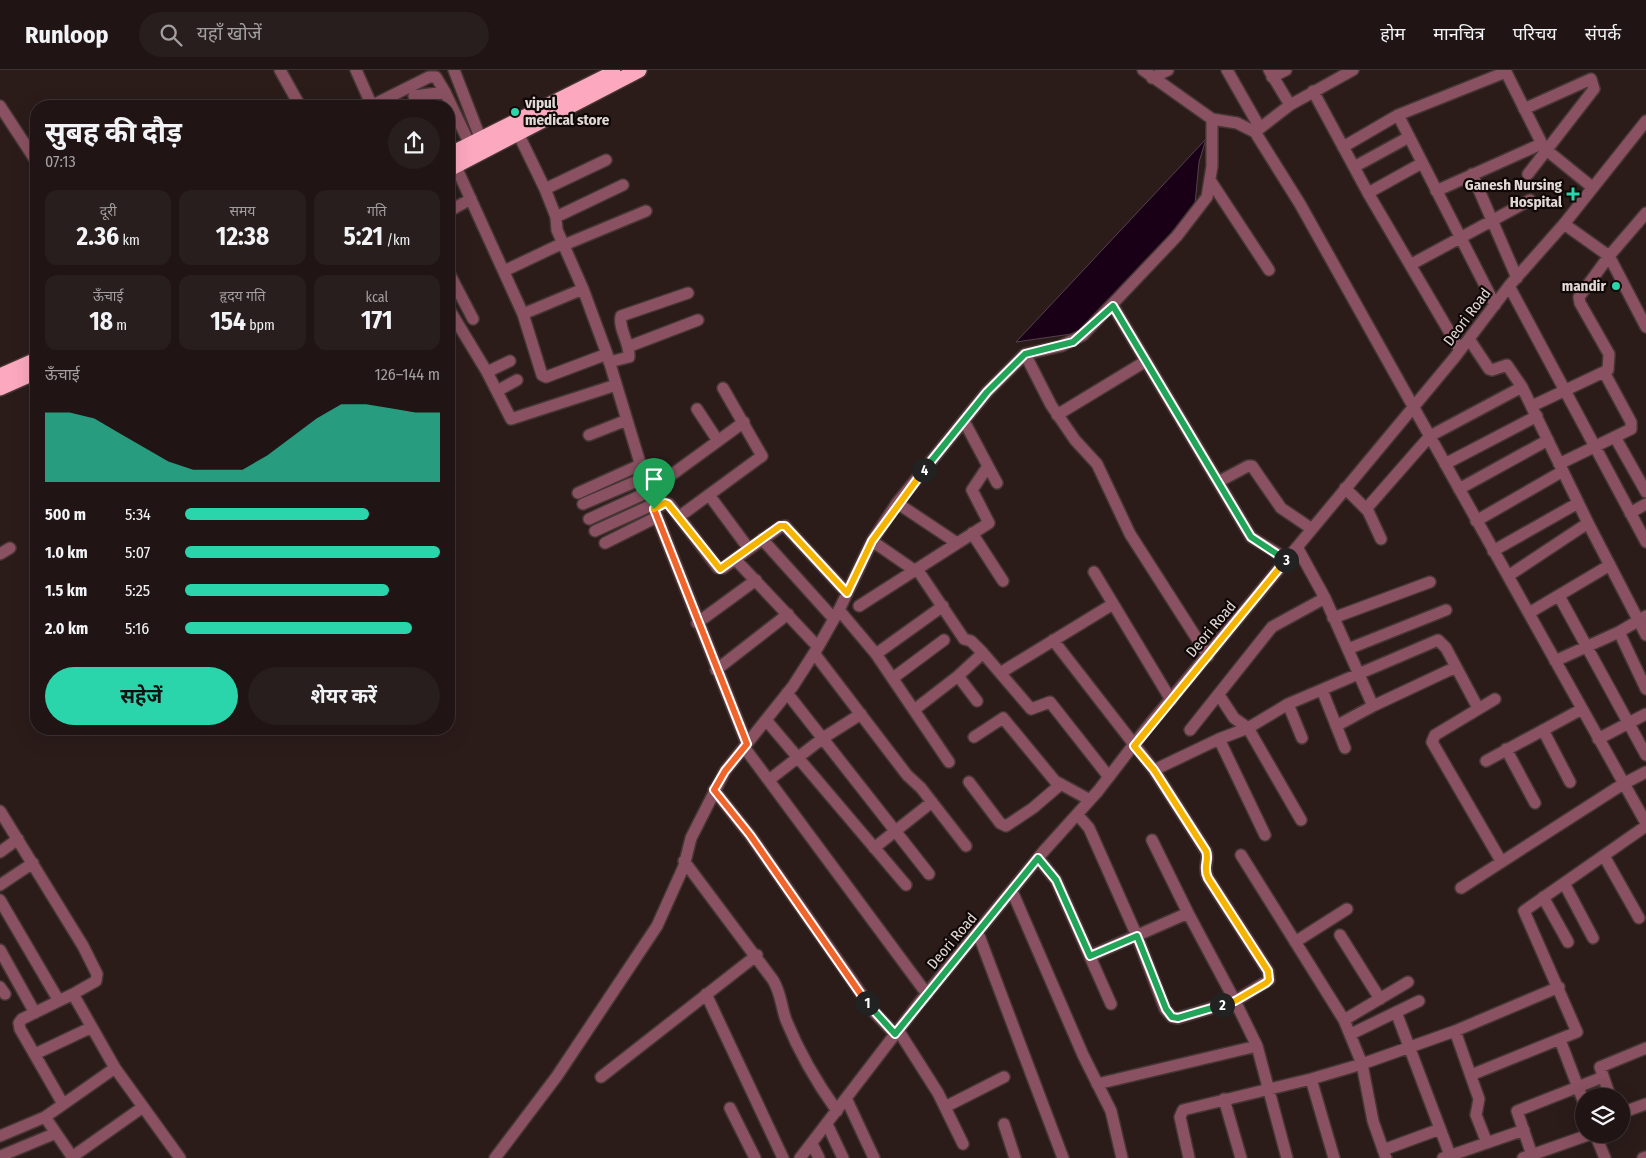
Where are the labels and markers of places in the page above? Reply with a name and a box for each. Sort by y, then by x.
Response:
place label: vipul medical store [524,94,610,129]
marker: vipul medical store [509,106,521,118]
place label: Ganesh Nursing Hospital [1465,176,1563,211]
marker: Ganesh Nursing Hospital [1566,187,1580,201]
place label: mandir [1562,277,1607,295]
marker: mandir [1610,280,1622,292]
pin [633,458,675,509]
pin: 4 [912,458,936,482]
pin: 3 [1274,548,1298,572]
pin: 1 [854,990,880,1016]
pin: 2 [1210,992,1234,1018]

